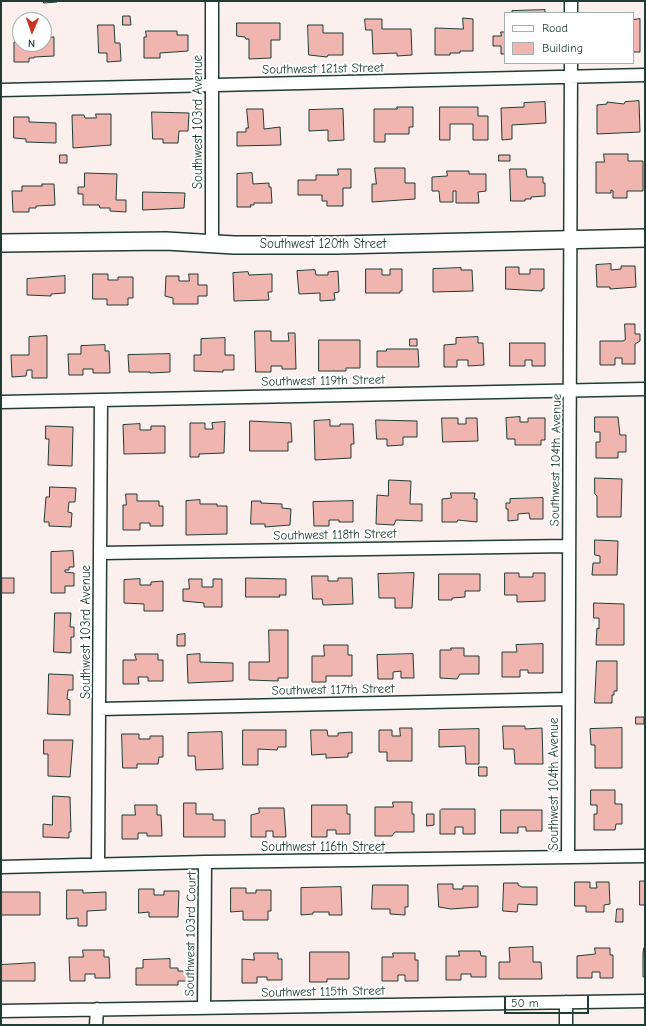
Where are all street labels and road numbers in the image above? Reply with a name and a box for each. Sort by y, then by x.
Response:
street label: Southwest 103rd Avenue [190,55,206,189]
street label: Southwest 121st Street [262,60,384,78]
street label: Southwest 120th Street [260,236,386,252]
street label: Southwest 119th Street [261,372,385,390]
street label: Southwest 104th Avenue [547,393,565,527]
street label: Southwest 118th Street [273,526,397,544]
street label: Southwest 103rd Avenue [78,565,94,699]
street label: Southwest 117th Street [271,681,395,699]
street label: Southwest 104th Avenue [546,718,562,850]
street label: Southwest 116th Street [261,839,385,855]
street label: Southwest 103rd Court [182,871,200,997]
street label: Southwest 115th Street [261,983,385,1001]

